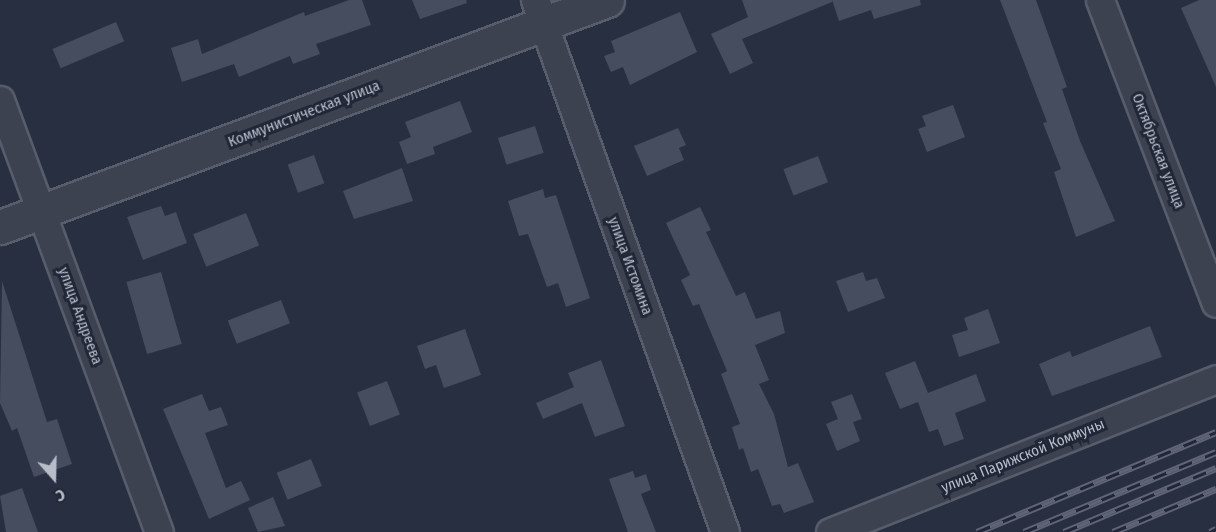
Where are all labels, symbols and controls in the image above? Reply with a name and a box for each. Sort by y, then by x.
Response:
street label: Коммунистическая улица [226,77,382,151]
street label: Октябрьская улица [1128,91,1188,211]
street label: улица Истомина [604,215,656,317]
street label: улица Андреева [54,265,106,367]
street label: улица Парижской Коммуны [939,415,1107,497]
north arrow [24,448,84,508]
text: С [53,485,68,506]

